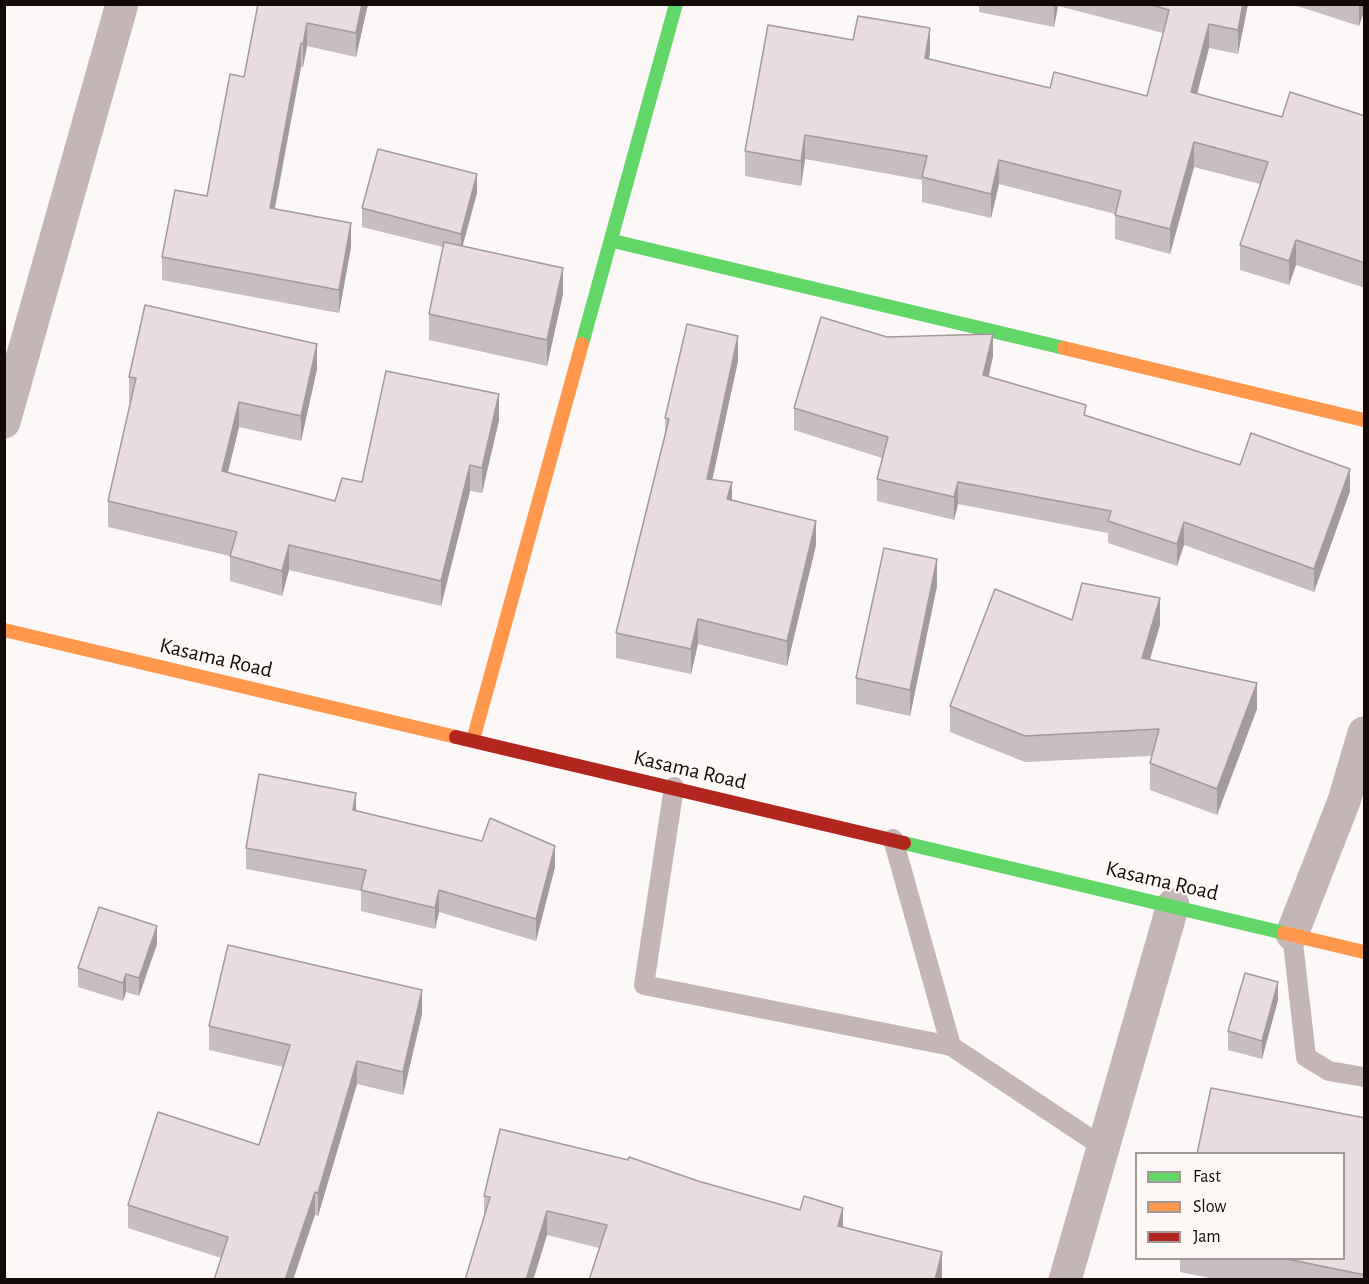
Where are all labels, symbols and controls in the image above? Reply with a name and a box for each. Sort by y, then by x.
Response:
street label: Kasama Road [157,632,275,684]
street label: Kasama Road [631,744,749,796]
street label: Kasama Road [1103,855,1221,907]
legend [1135,1152,1345,1260]
text: Fast [1193,1168,1221,1186]
text: Slow [1193,1198,1226,1216]
text: Jam [1193,1228,1221,1246]

